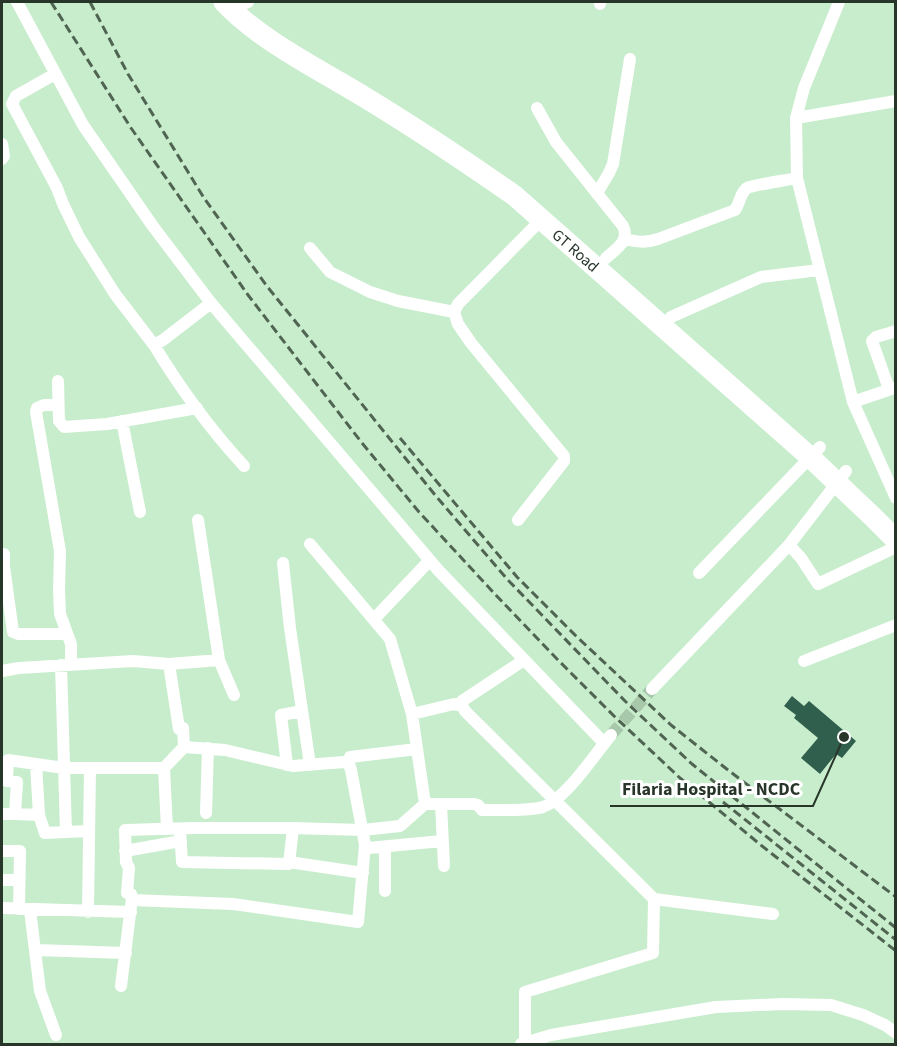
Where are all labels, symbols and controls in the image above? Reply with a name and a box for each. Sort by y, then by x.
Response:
street label: GT Road [547,224,604,277]
callout: Filaria Hospital - NCDC [610,770,813,806]
text: Filaria Hospital - NCDC [622,777,801,802]

